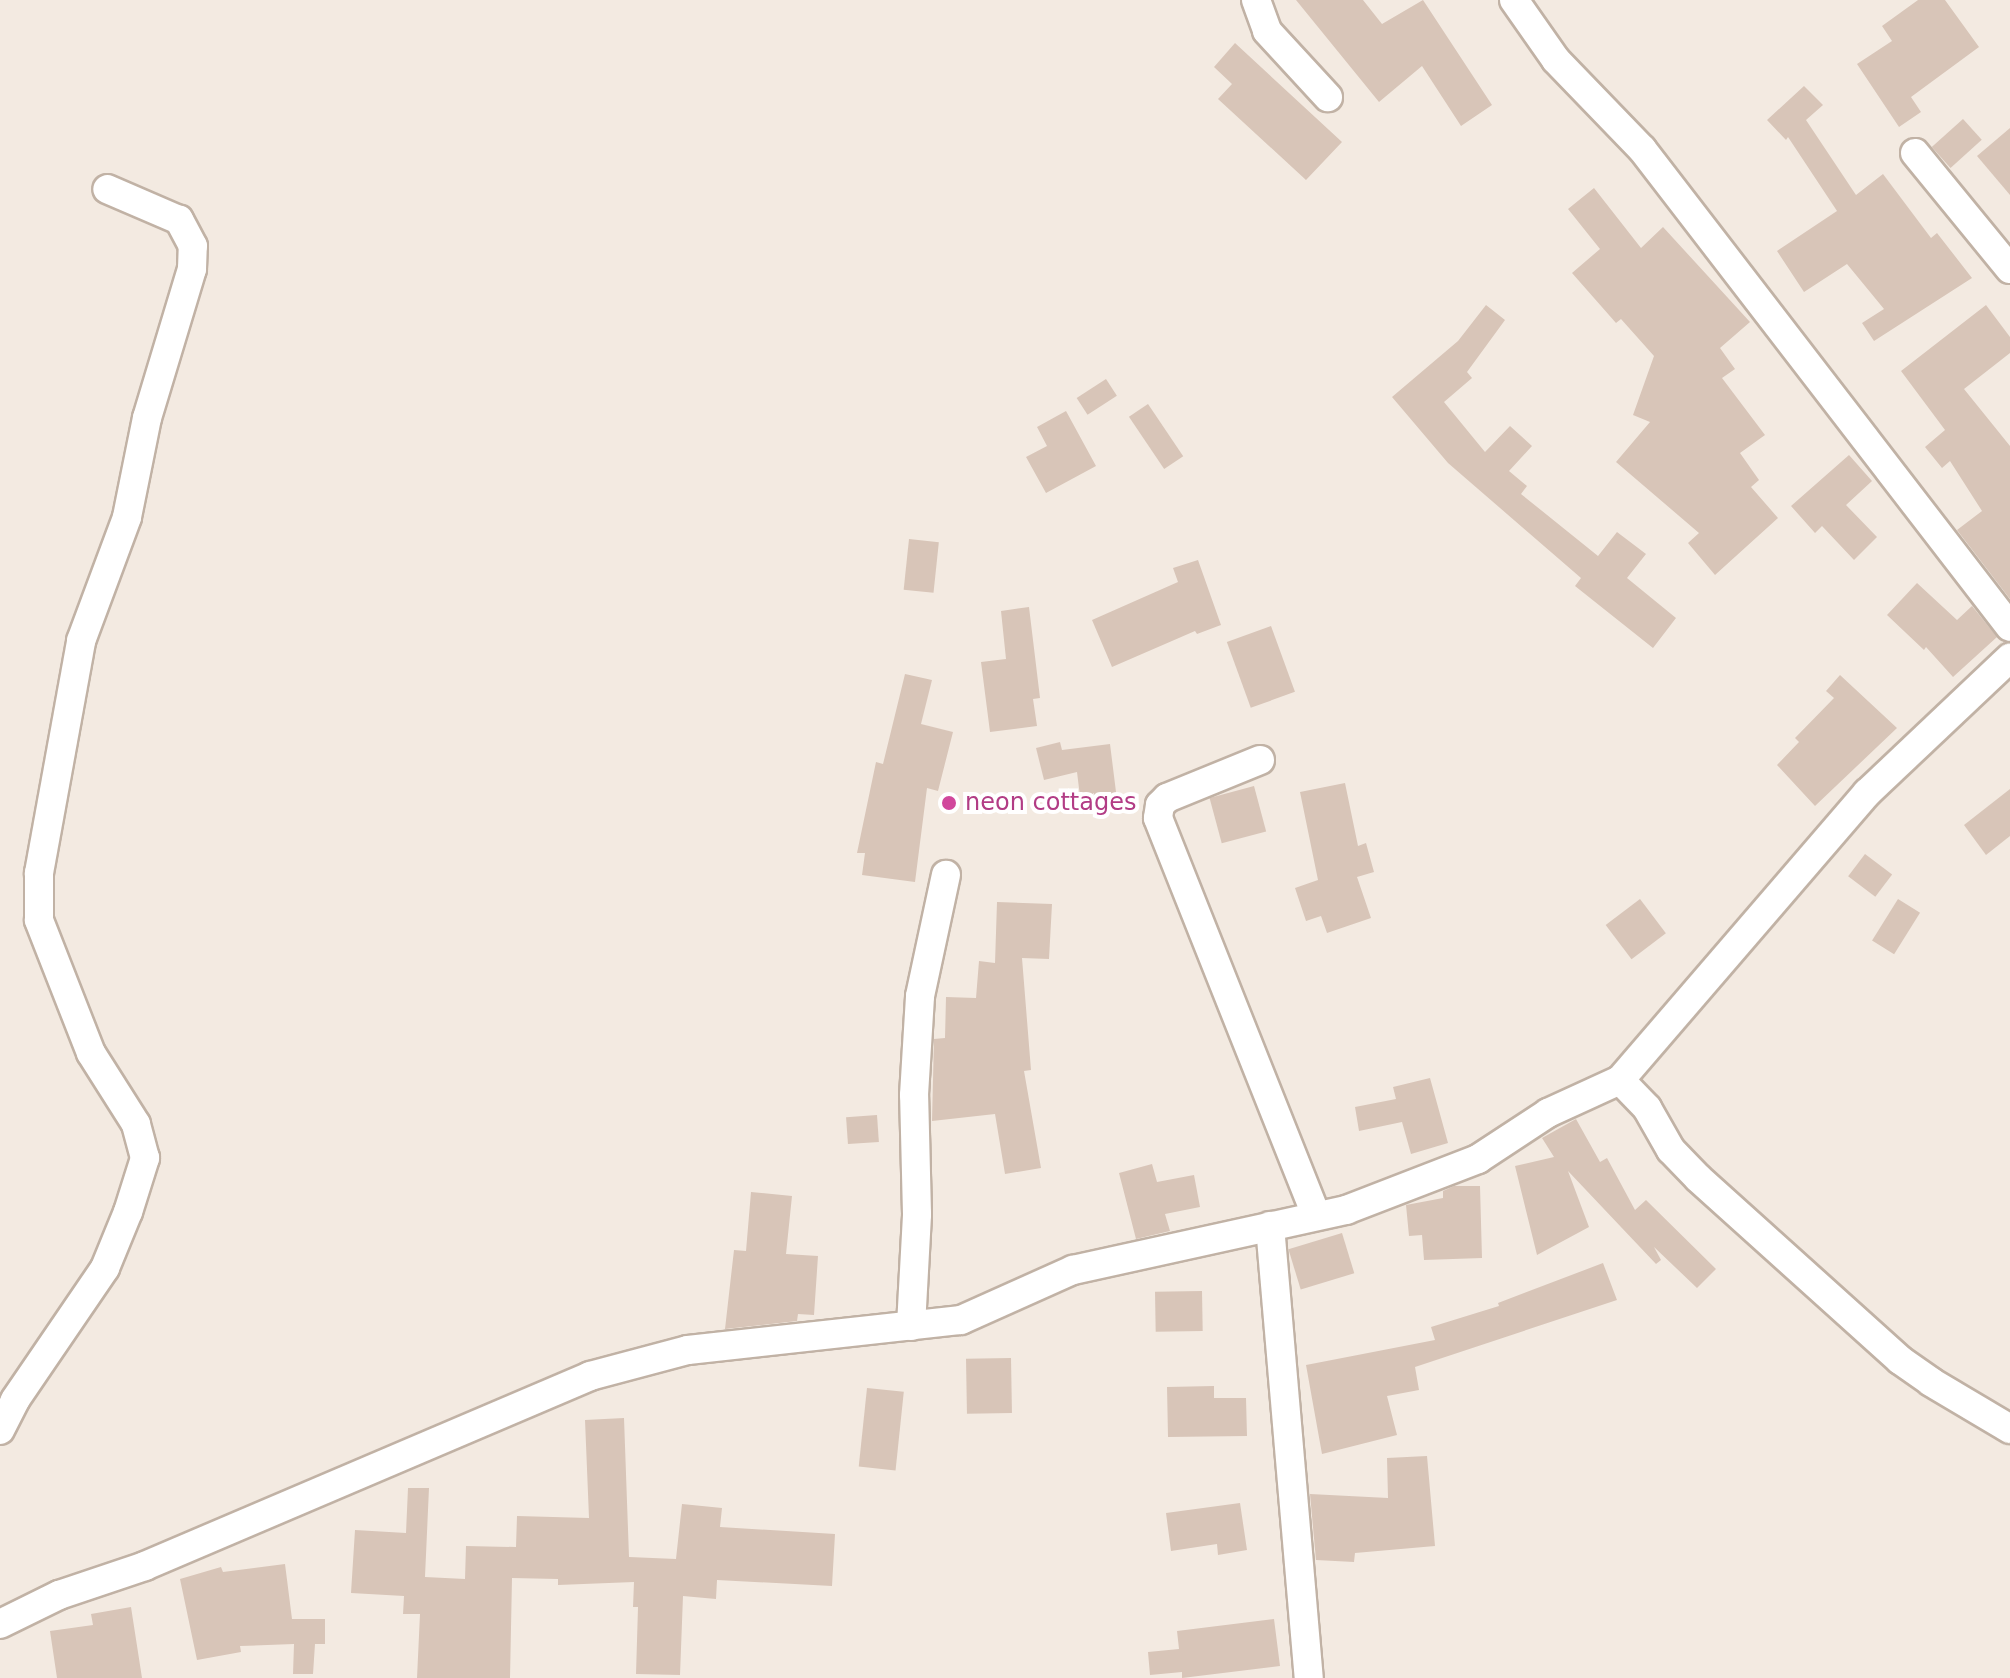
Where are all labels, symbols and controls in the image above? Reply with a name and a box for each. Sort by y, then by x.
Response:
place label: neon cottages [965,789,1136,817]
marker: neon cottages [940,794,958,812]

